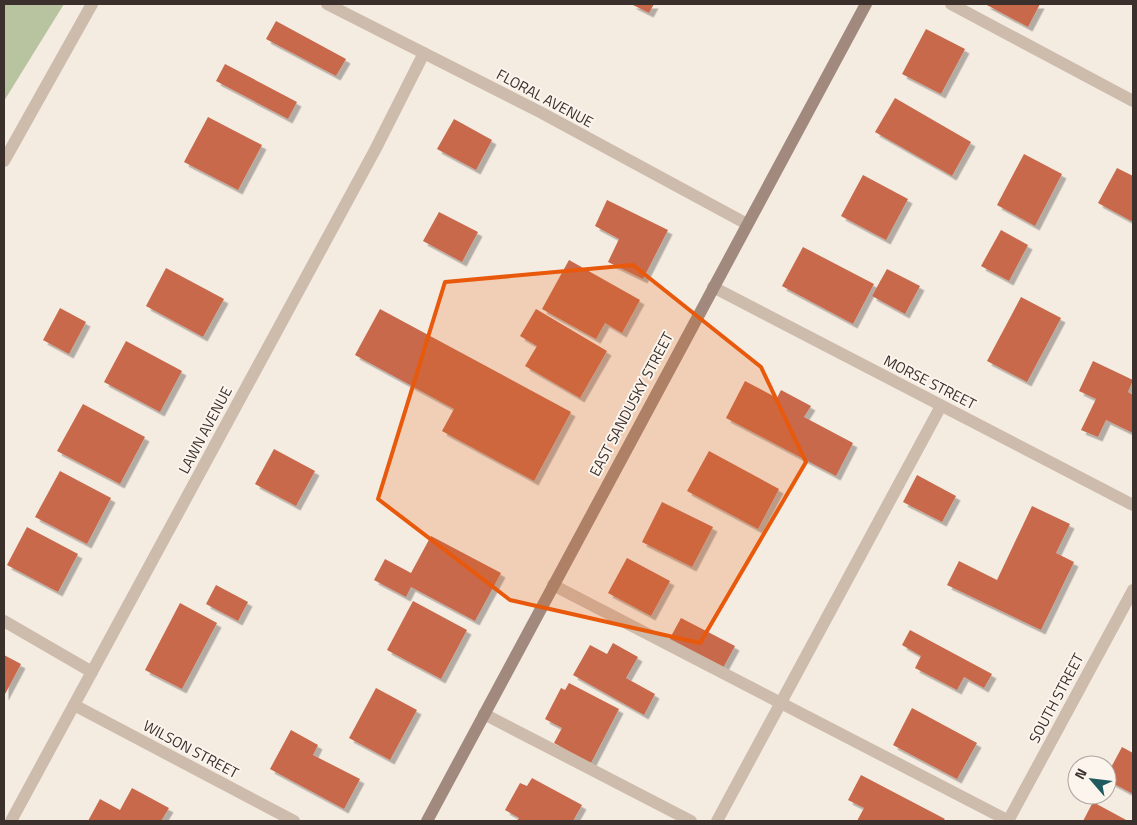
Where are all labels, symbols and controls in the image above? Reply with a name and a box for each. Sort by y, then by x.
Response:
street label: FLORAL AVENUE [492,63,598,133]
street label: EAST SANDUSKY STREET [583,328,679,480]
street label: MORSE STREET [880,349,980,415]
street label: LAWN AVENUE [172,382,238,478]
street label: SOUTH STREET [1023,649,1089,747]
street label: WILSON STREET [139,714,243,784]
north arrow [1067,755,1117,805]
text: N [1069,764,1092,783]

